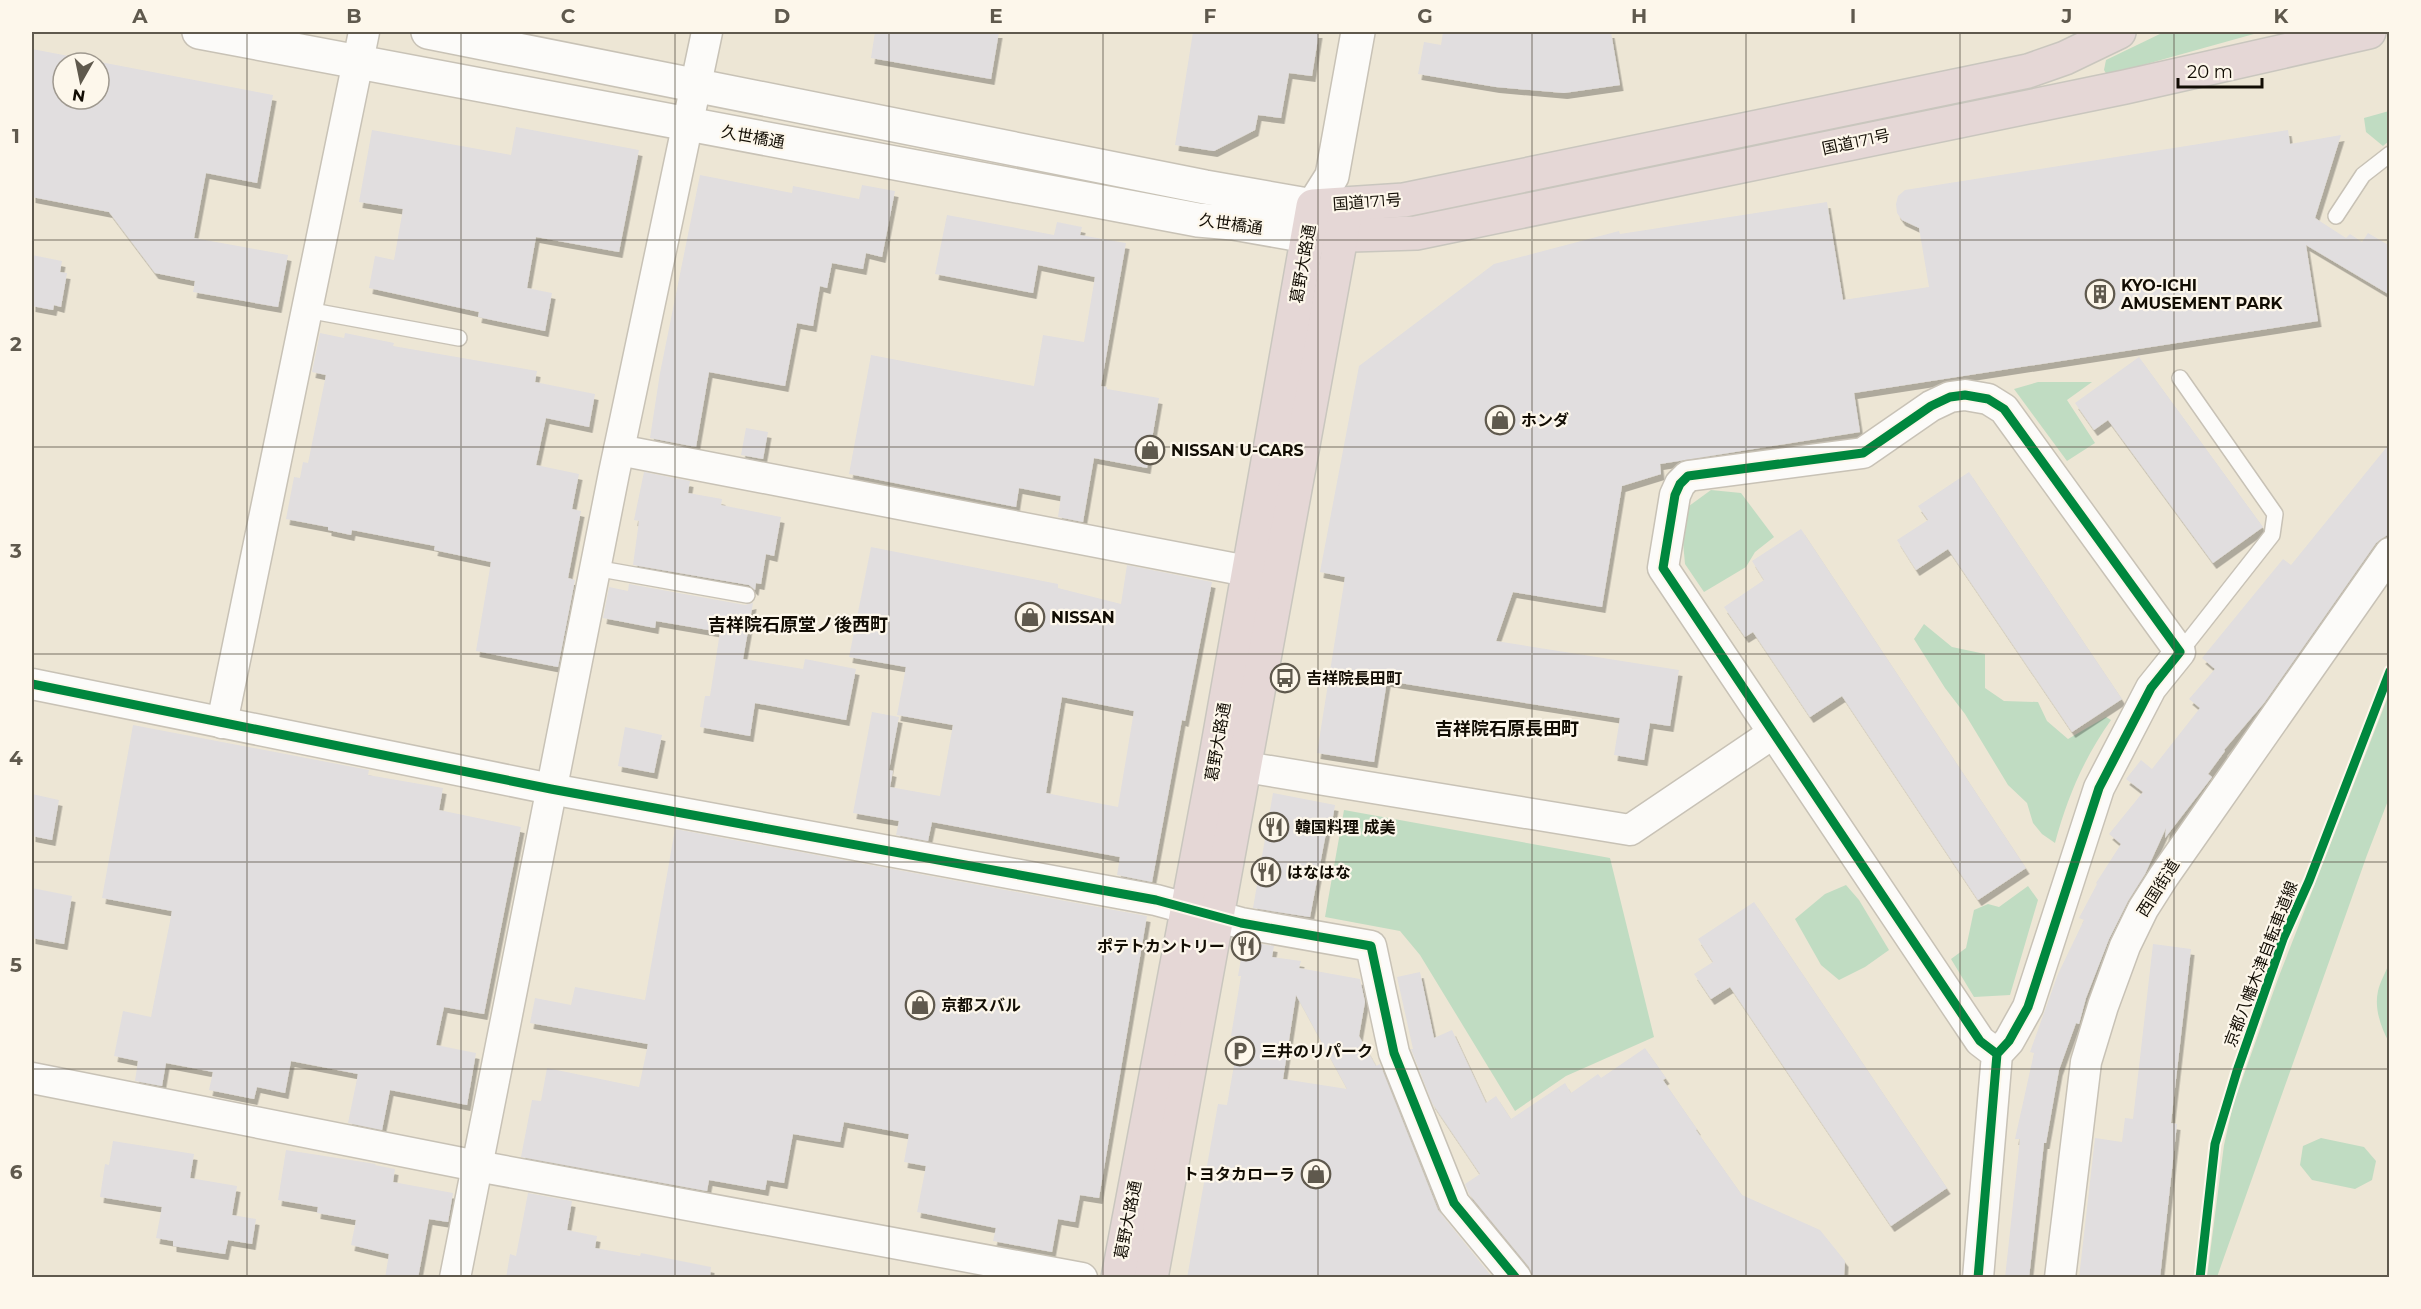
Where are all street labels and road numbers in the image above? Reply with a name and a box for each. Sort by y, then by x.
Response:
street label: 久世橋通 [720,122,786,152]
street label: 国道171号 [1820,126,1892,158]
street label: 国道171号 [1332,190,1402,214]
street label: 久世橋通 [1198,210,1264,238]
street label: 葛野大路通 [1287,223,1319,305]
street label: 葛野大路通 [1202,701,1234,783]
street label: 西国街道 [2133,856,2183,920]
street label: 京都八幡木津自転車道線 [2221,878,2301,1050]
street label: 葛野大路通 [1111,1179,1145,1261]

